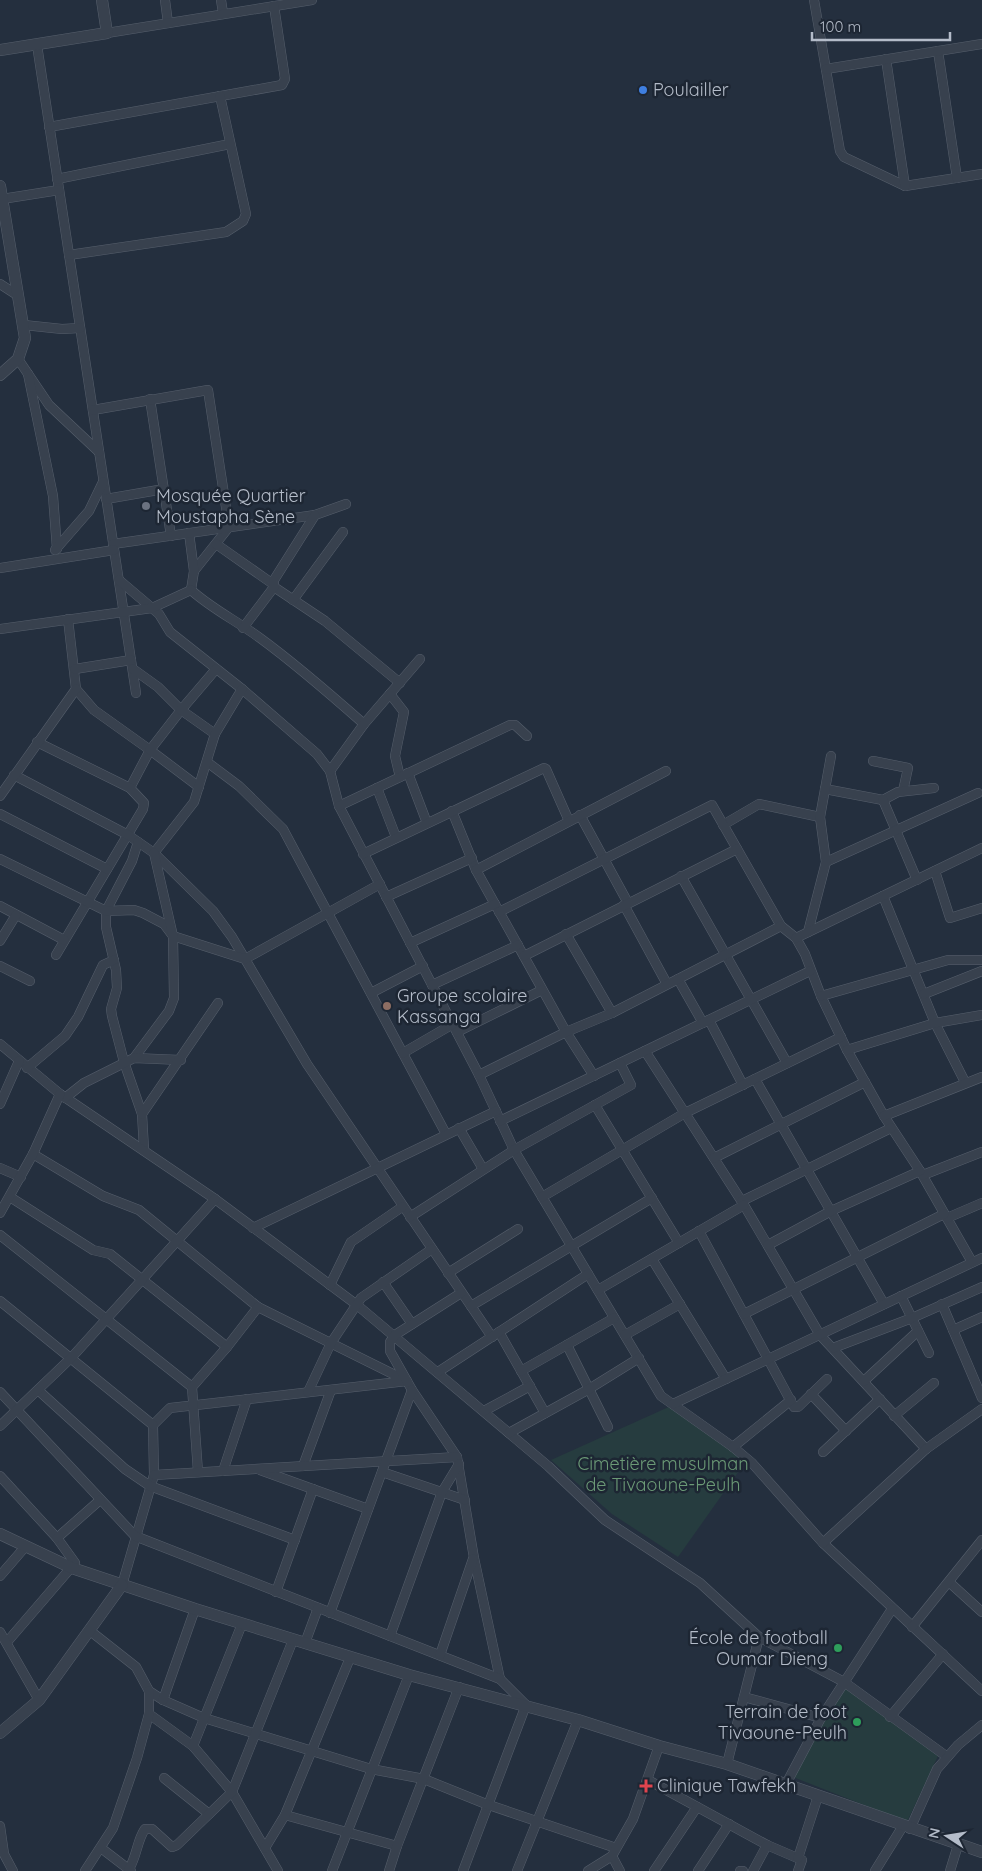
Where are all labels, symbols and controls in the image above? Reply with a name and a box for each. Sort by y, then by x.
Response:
scale bar [812,10,950,42]
text: 100 m [820,17,861,36]
place label: Poulailler [653,78,729,101]
marker: Poulailler [637,84,649,96]
place label: Mosquée Quartier Moustapha Sène [156,484,306,528]
marker: Mosquée Quartier Moustapha Sène [140,500,152,512]
place label: Groupe scolaire Kassanga [397,984,527,1028]
marker: Groupe scolaire Kassanga [381,1000,393,1012]
park label: Cimetière musulman de Tivaoune-Peulh [577,1452,749,1496]
place label: École de football Oumar Dieng [689,1626,828,1670]
marker: École de football Oumar Dieng [832,1642,844,1654]
place label: Terrain de foot Tivaoune-Peulh [718,1700,847,1744]
marker: Terrain de foot Tivaoune-Peulh [851,1716,863,1728]
place label: Clinique Tawfekh [657,1774,796,1797]
marker: Clinique Tawfekh [639,1779,653,1793]
north arrow [922,1811,972,1861]
text: N [924,1826,944,1840]

